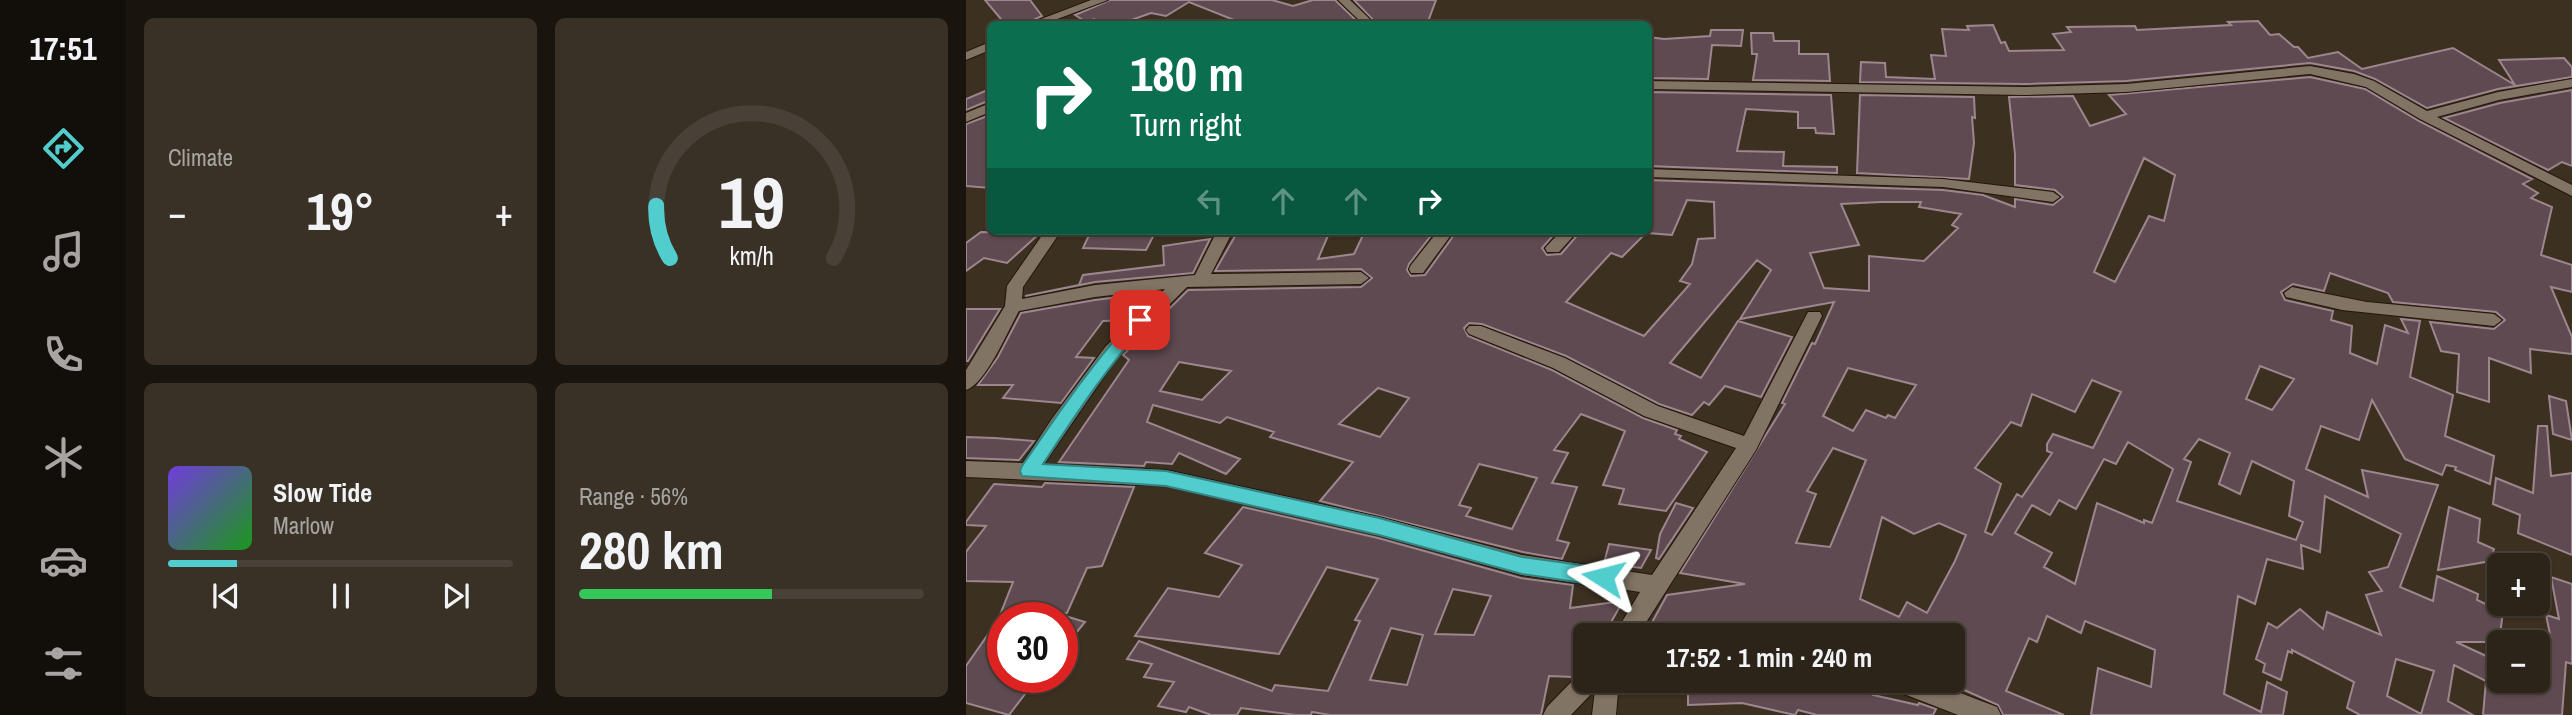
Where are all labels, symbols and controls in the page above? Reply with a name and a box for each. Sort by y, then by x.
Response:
text: 17:51 [29,27,97,70]
text: 180 m [1130,40,1244,106]
icon: right [1015,49,1106,140]
text: Turn right [1130,103,1242,146]
icon: directions [39,124,88,173]
text: Climate [168,142,233,173]
text: 19 [718,153,785,251]
text: 19° [306,176,375,246]
icon: left [1191,182,1229,220]
icon: ahead [1264,182,1302,220]
icon: ahead [1337,182,1375,220]
icon: right [1410,182,1448,220]
text: − [168,187,186,238]
text: + [495,187,513,238]
icon: music [39,227,88,276]
text: km/h [729,238,774,272]
pin [1110,290,1170,350]
icon: arrive [1121,301,1159,339]
icon: phone [39,330,88,379]
icon: climate [39,433,88,482]
text: Slow Tide [273,475,372,510]
text: Range · 56% [579,481,688,512]
text: Marlow [273,510,334,541]
text: 280 km [579,515,724,585]
icon: car [39,536,88,585]
position arrow [1566,540,1640,614]
map controls [2487,553,2550,693]
button: + [2487,553,2550,616]
icon: previous [207,577,245,615]
icon: pause [322,577,360,615]
icon: next [437,577,475,615]
speed limit sign: 30 [987,602,1078,693]
button: − [2487,630,2550,693]
icon: filters [39,639,88,688]
text: 17:52 · 1 min · 240 m [1666,640,1872,675]

